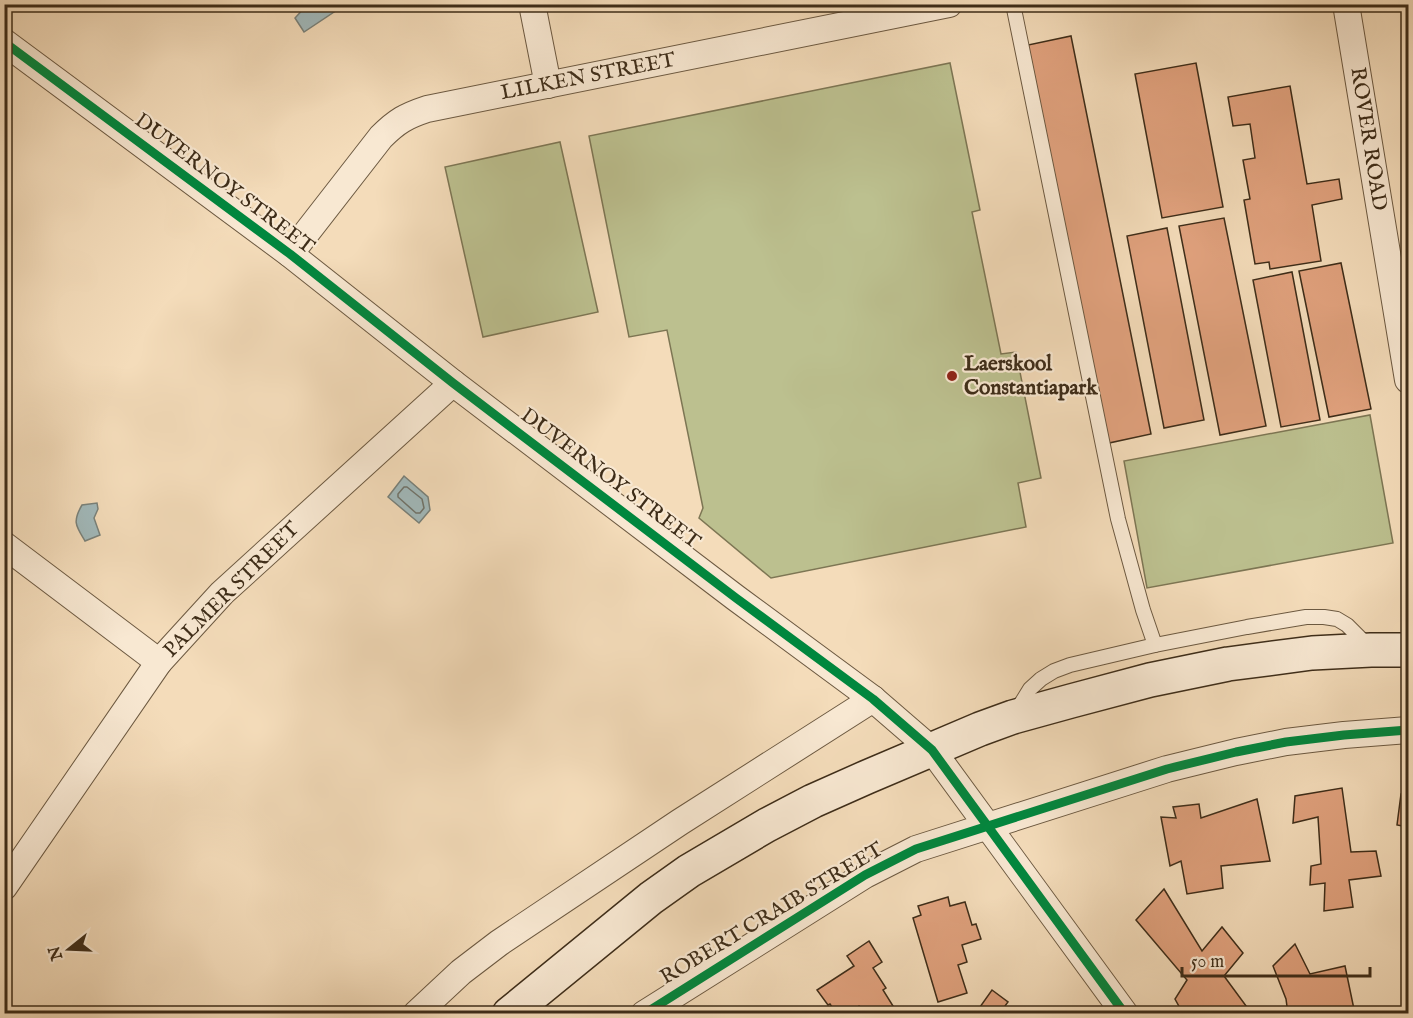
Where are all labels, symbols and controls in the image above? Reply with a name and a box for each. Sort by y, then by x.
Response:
street label: LILKEN STREET [498,47,678,107]
street label: ROVER ROAD [1343,65,1393,213]
street label: DUVERNOY STREET [129,107,320,261]
place label: Laerskool Constantiapark [964,351,1098,402]
marker: Laerskool Constantiapark [945,369,959,383]
street label: DUVERNOY STREET [515,402,706,556]
street label: PALMER STREET [158,516,306,664]
street label: ROBERT CRAIB STREET [656,836,889,991]
north arrow [39,919,99,979]
scale bar [1182,940,1370,978]
text: N [45,943,69,964]
text: 50 m [1191,951,1224,974]

